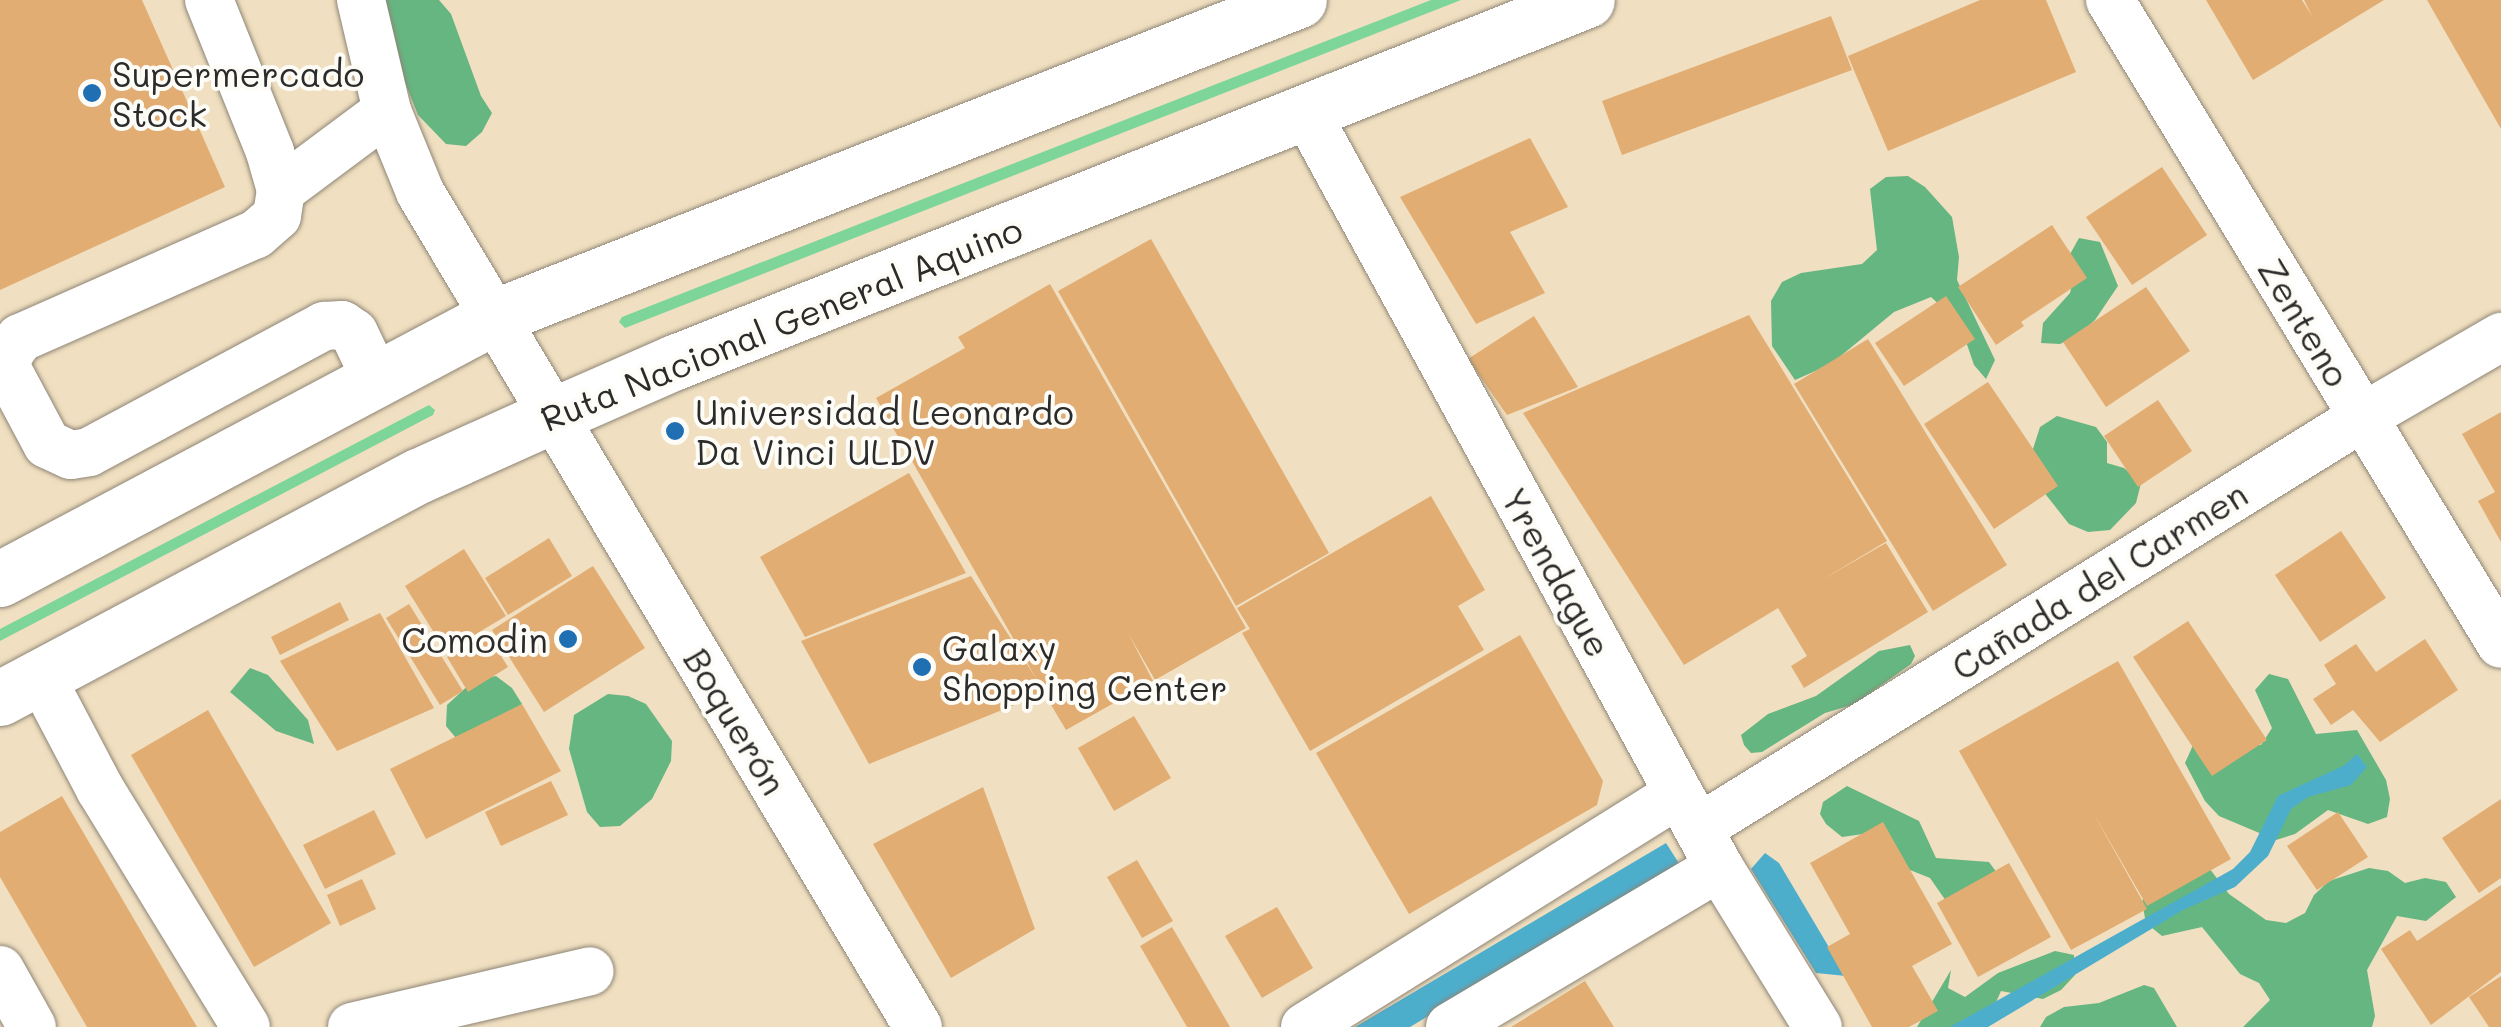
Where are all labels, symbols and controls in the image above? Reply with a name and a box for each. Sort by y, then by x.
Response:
place label: Supermercado Stock [112,52,364,134]
marker: Supermercado Stock [81,82,103,104]
street label: Ruta Nacional General Aquino [534,207,1028,439]
street label: Zenteno [2250,250,2360,394]
place label: Universidad Leonardo Da Vinci ULDV [695,390,1074,472]
marker: Universidad Leonardo Da Vinci ULDV [664,420,686,442]
street label: Cañada del Carmen [1944,472,2254,688]
street label: Yrendague [1493,480,1621,664]
place label: Comodin [401,618,548,660]
place label: Galaxy Shopping Center [942,626,1228,708]
marker: Comodin [557,628,579,650]
street label: Boquerón [676,640,796,802]
marker: Galaxy Shopping Center [911,656,933,678]

